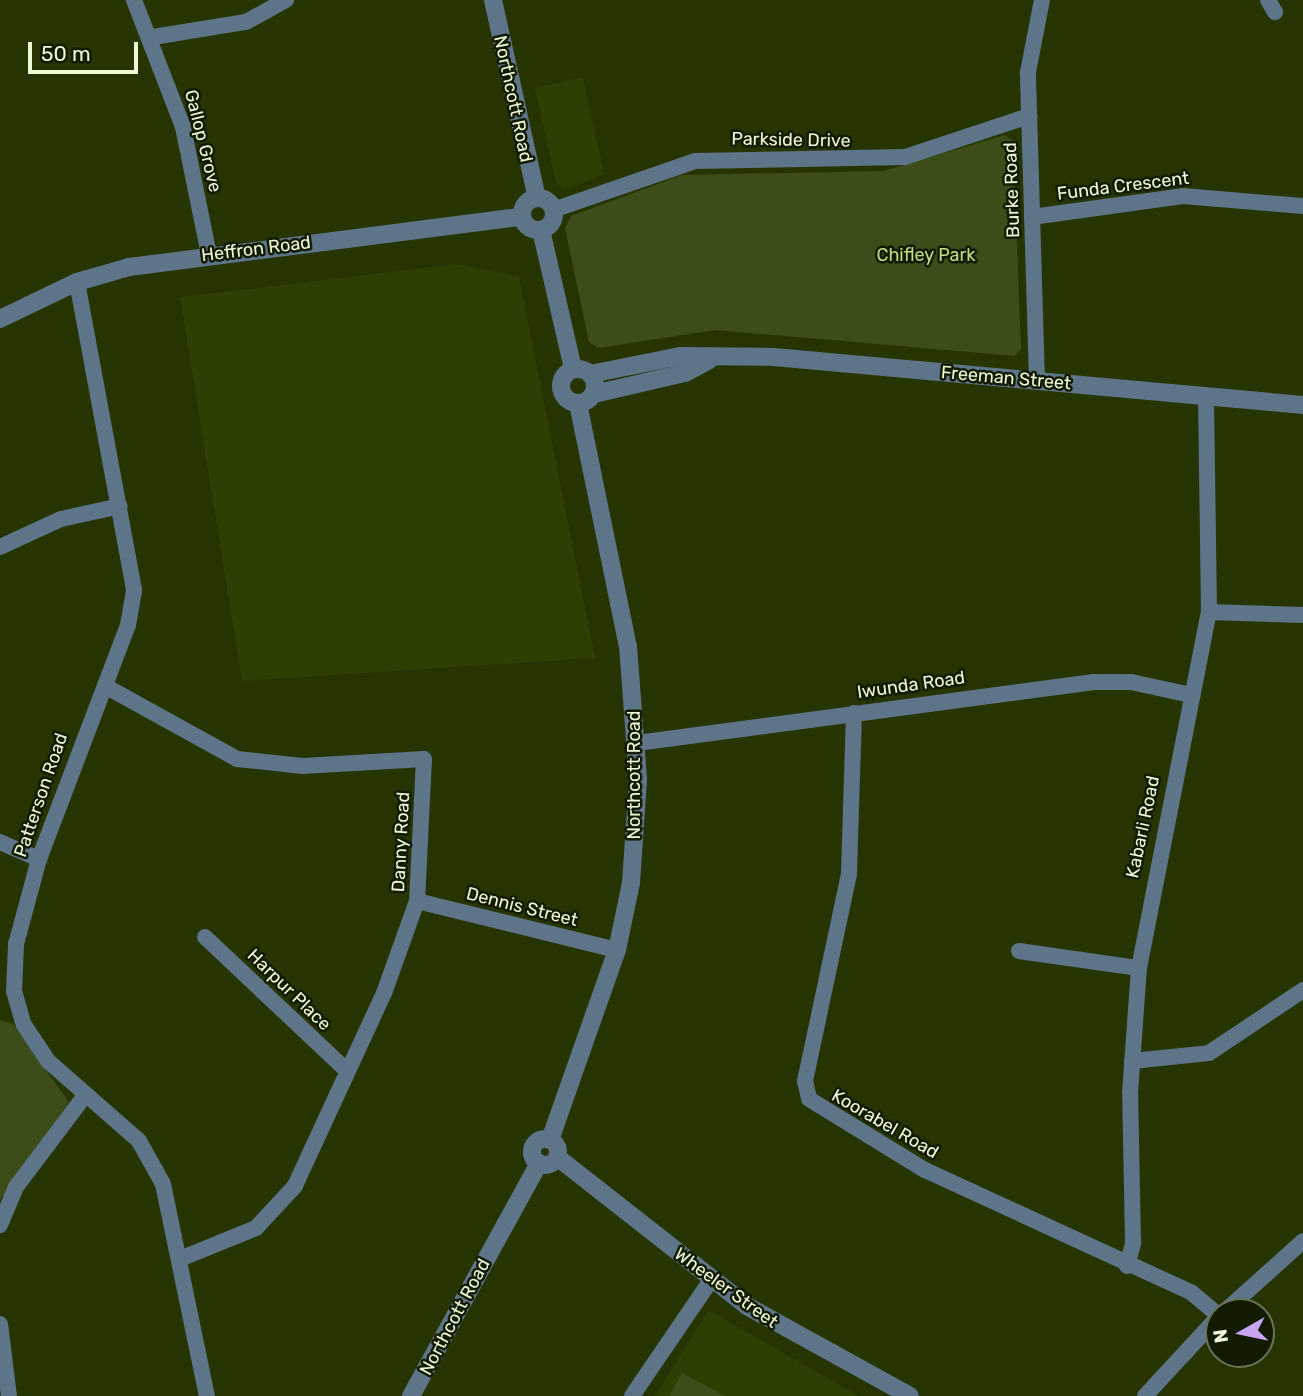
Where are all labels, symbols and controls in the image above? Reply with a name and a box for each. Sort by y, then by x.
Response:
scale bar [32,28,142,72]
street label: Northcott Road [489,34,537,164]
text: 50 m [41,41,91,66]
street label: Gallop Grove [180,87,226,195]
street label: Parkside Drive [731,128,851,152]
street label: Burke Road [1000,142,1024,238]
street label: Funda Crescent [1056,167,1190,205]
street label: Heffron Road [200,232,312,266]
park label: Chifley Park [876,244,976,266]
street label: Freeman Street [940,362,1072,394]
street label: Iwunda Road [856,667,966,703]
street label: Northcott Road [623,710,645,840]
street label: Patterson Road [10,730,72,860]
street label: Kabarli Road [1122,774,1164,880]
street label: Danny Road [388,791,414,893]
street label: Dennis Street [464,883,580,931]
street label: Harpur Place [243,945,335,1035]
street label: Koorabel Road [828,1085,942,1163]
street label: Wheeler Street [670,1243,782,1333]
street label: Northcott Road [415,1255,495,1379]
north arrow [1205,1298,1275,1368]
text: N [1208,1328,1233,1345]

